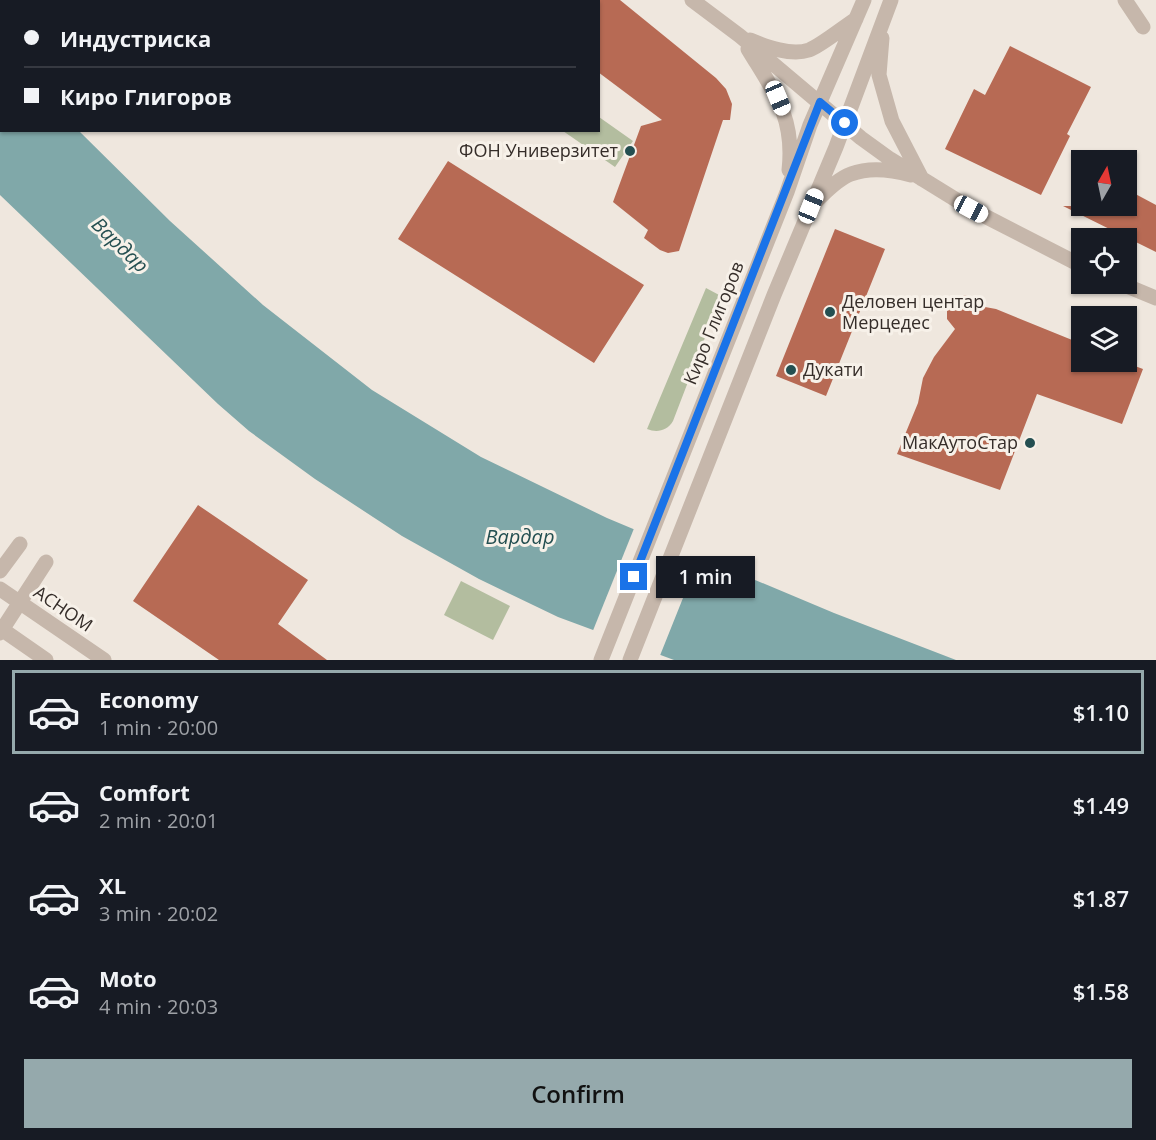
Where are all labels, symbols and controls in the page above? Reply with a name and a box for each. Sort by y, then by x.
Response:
text: Индустриска [60,23,211,53]
car [763,78,793,118]
text: Киро Глигоров [60,81,232,111]
route start [831,109,858,136]
place label: ФОН Универзитет [459,138,619,162]
marker: ФОН Универзитет [623,144,637,158]
north arrow [1071,150,1137,216]
map controls [1071,150,1137,372]
car [796,186,826,226]
car [951,193,991,225]
water label: Вардар [86,211,155,278]
button: locate [1071,228,1137,294]
street label: Киро Глигоров [677,257,749,388]
place label: Деловен центар Мерцедес [842,289,984,334]
marker: Деловен центар Мерцедес [823,305,837,319]
button: layers [1071,306,1137,372]
place label: Дукати [803,357,864,381]
marker: Дукати [784,363,798,377]
place label: МакАутоСтар [902,430,1018,454]
marker: МакАутоСтар [1023,436,1037,450]
water label: Вардар [486,523,554,550]
callout: 1 min [655,556,754,598]
route end [620,563,647,590]
text: 1 min [679,563,733,590]
street label: АСНОМ [29,580,98,637]
text: Economy [99,684,198,714]
icon: car [27,685,81,739]
text: $1.10 [1073,697,1129,727]
text: 1 min · 20:00 [99,714,218,741]
text: Comfort [99,777,190,807]
icon: car [27,778,81,832]
text: $1.49 [1073,790,1129,820]
text: 2 min · 20:01 [99,807,218,834]
text: XL [99,870,126,900]
icon: car [27,871,81,925]
text: $1.87 [1073,883,1129,913]
text: 3 min · 20:02 [99,900,218,927]
text: Moto [99,963,157,993]
icon: car [27,964,81,1018]
text: $1.58 [1073,976,1129,1006]
text: 4 min · 20:03 [99,993,218,1020]
button: Confirm [24,1059,1132,1128]

